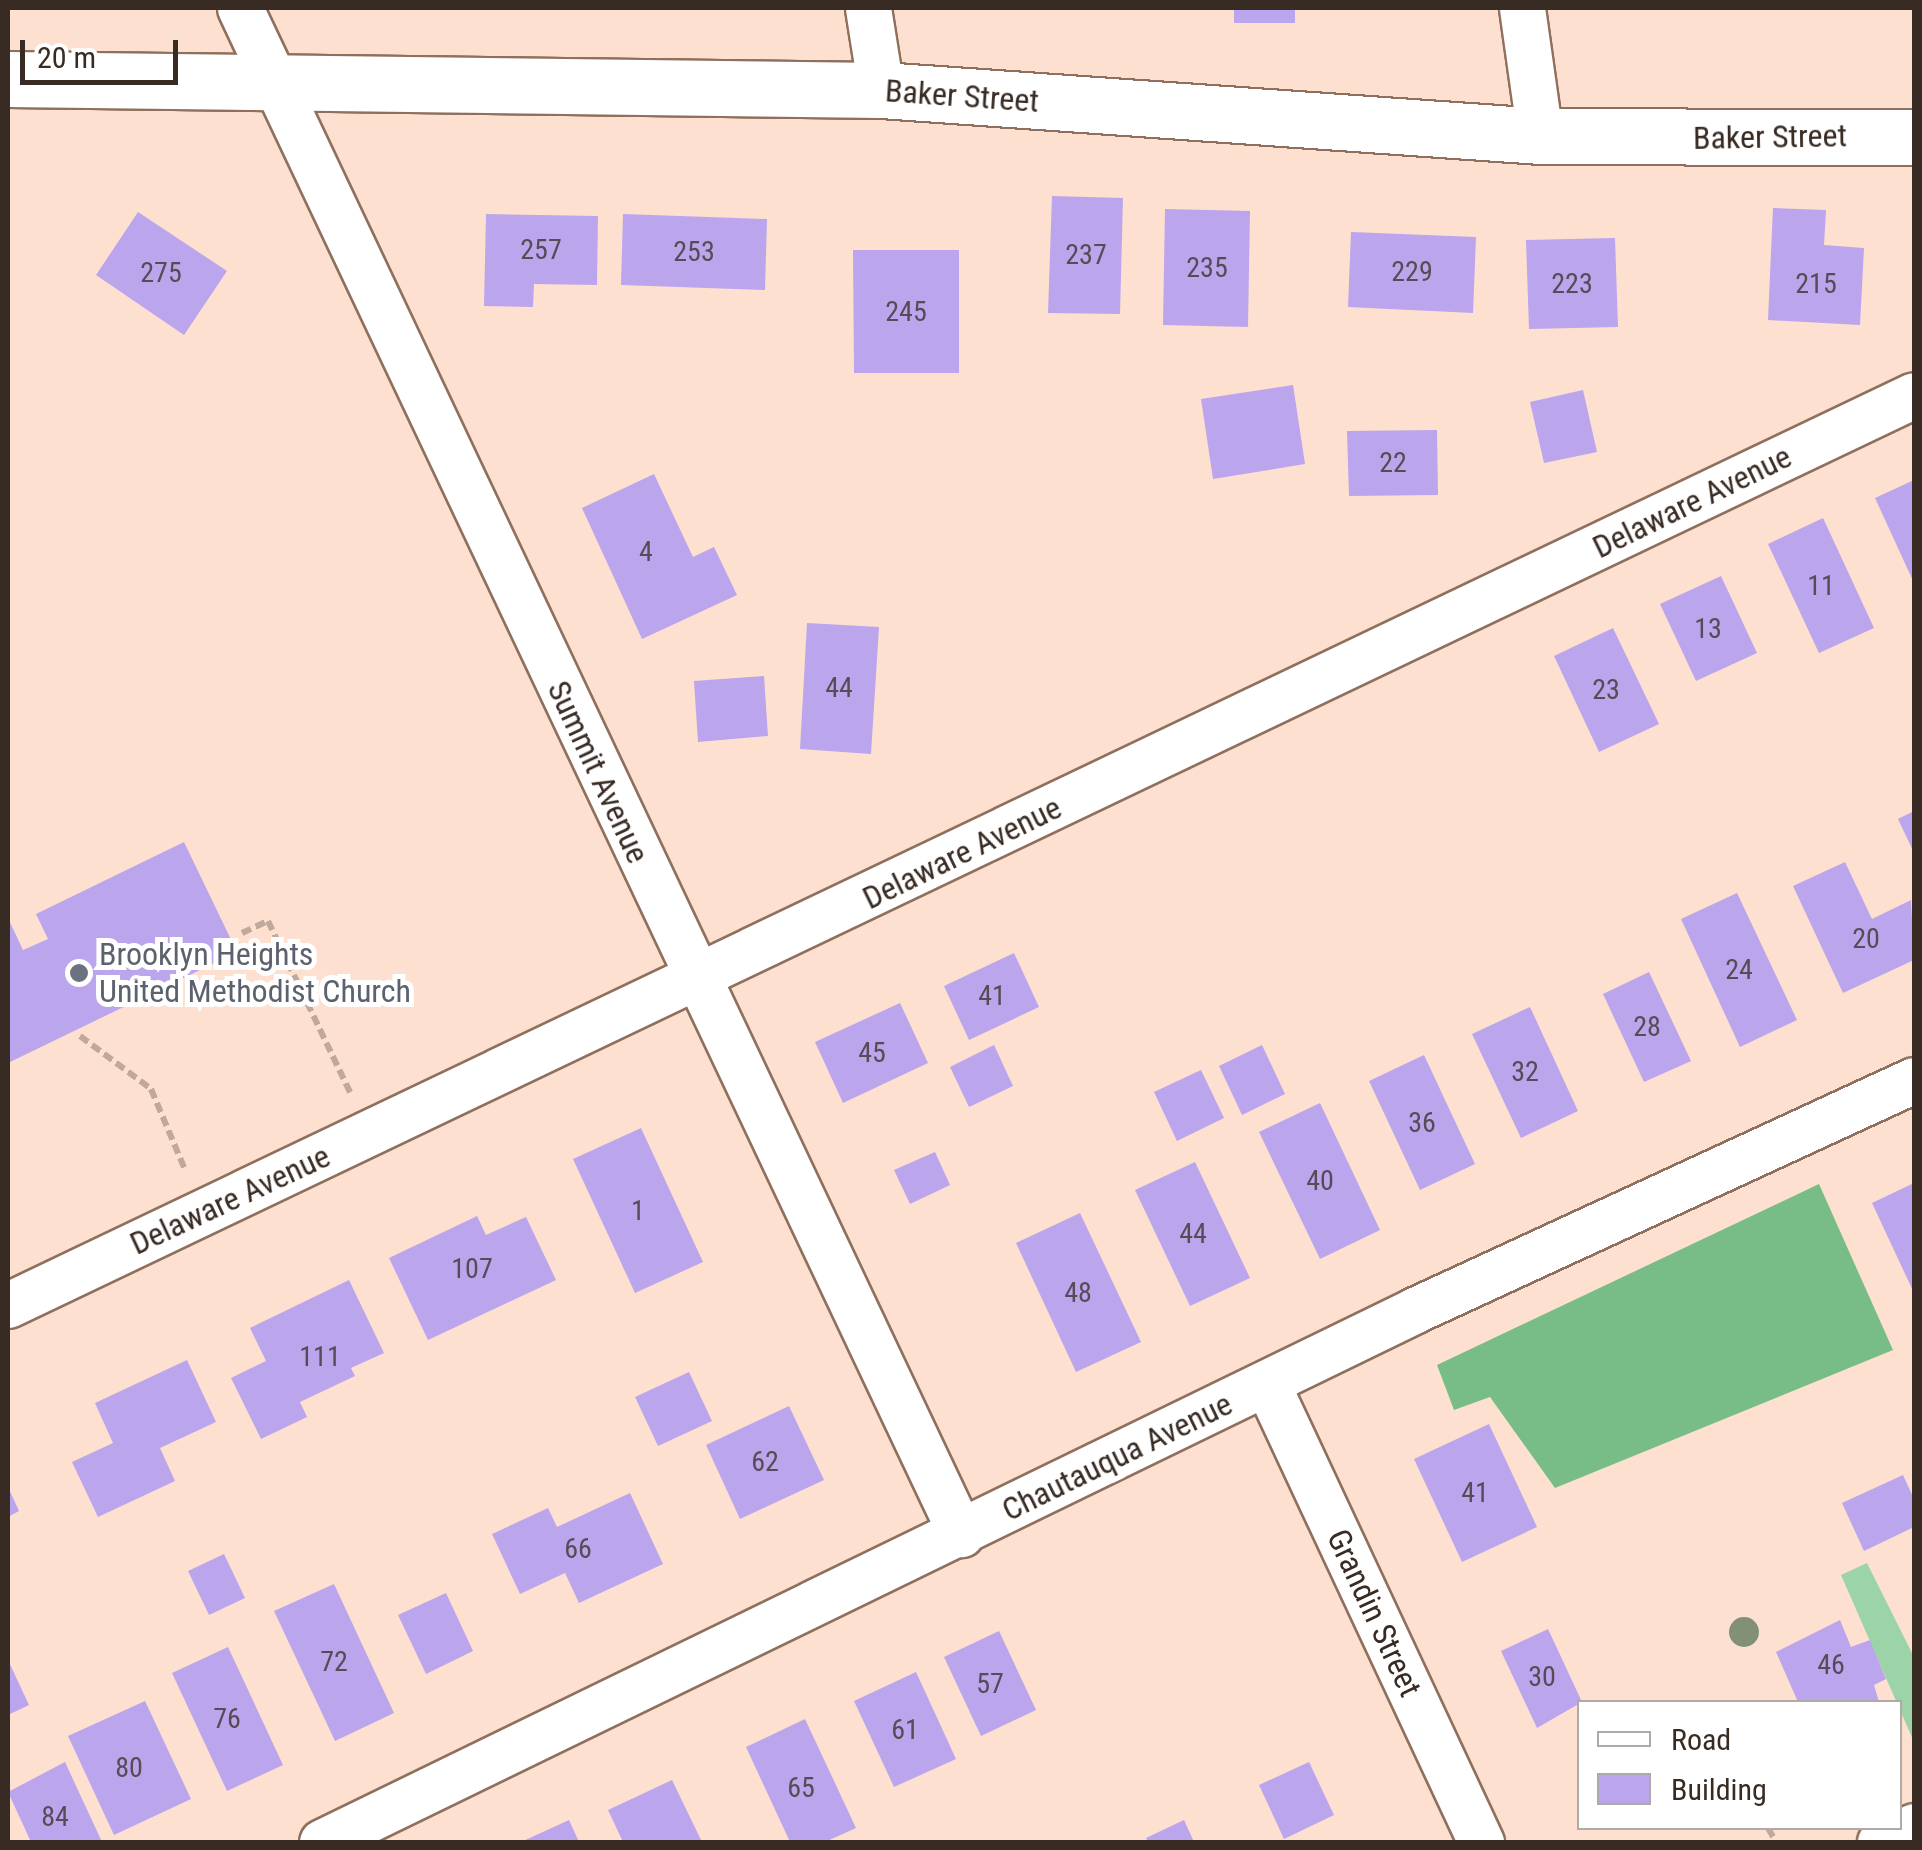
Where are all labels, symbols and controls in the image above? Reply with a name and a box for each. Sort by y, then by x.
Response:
scale bar [25,20,182,82]
text: 20 m [37,40,96,75]
street label: Baker Street [884,71,1040,121]
street label: Baker Street [1693,116,1847,158]
house number: 257 [520,233,562,267]
house number: 253 [673,235,715,269]
house number: 237 [1065,238,1107,272]
house number: 235 [1186,251,1228,285]
house number: 229 [1391,255,1433,289]
house number: 275 [140,256,182,290]
house number: 223 [1551,267,1593,301]
house number: 215 [1795,267,1837,301]
house number: 245 [885,295,927,329]
street label: Delaware Avenue [1587,437,1797,567]
house number: 22 [1379,446,1407,480]
house number: 4 [639,535,653,569]
house number: 11 [1807,569,1835,603]
house number: 13 [1694,612,1722,646]
house number: 44 [825,671,853,705]
house number: 23 [1592,673,1620,707]
street label: Summit Avenue [539,675,657,869]
street label: Delaware Avenue [857,788,1067,918]
house number: 20 [1852,922,1880,956]
place label: Brooklyn Heights United Methodist Church [99,936,411,1011]
house number: 24 [1725,953,1753,987]
marker: Brooklyn Heights United Methodist Church [68,962,90,984]
house number: 41 [978,979,1006,1013]
house number: 28 [1633,1010,1661,1044]
house number: 45 [858,1036,886,1070]
house number: 32 [1511,1055,1539,1089]
house number: 36 [1408,1106,1436,1140]
street label: Delaware Avenue [124,1137,336,1263]
house number: 40 [1306,1164,1334,1198]
house number: 1 [631,1194,645,1228]
house number: 44 [1179,1217,1207,1251]
house number: 107 [451,1252,493,1286]
house number: 48 [1064,1276,1092,1310]
house number: 111 [299,1340,341,1374]
street label: Chautauqua Avenue [996,1385,1238,1529]
house number: 62 [751,1445,779,1479]
house number: 41 [1461,1476,1489,1510]
street label: Grandin Street [1319,1523,1429,1703]
house number: 66 [564,1532,592,1566]
house number: 72 [320,1645,348,1679]
house number: 46 [1817,1648,1845,1682]
house number: 30 [1528,1660,1556,1694]
house number: 57 [976,1667,1004,1701]
legend [1577,1700,1902,1830]
house number: 76 [213,1702,241,1736]
house number: 61 [891,1713,919,1747]
text: Road [1671,1722,1731,1757]
house number: 80 [115,1751,143,1785]
house number: 65 [787,1771,815,1805]
text: Building [1671,1772,1767,1807]
house number: 84 [41,1800,69,1834]

